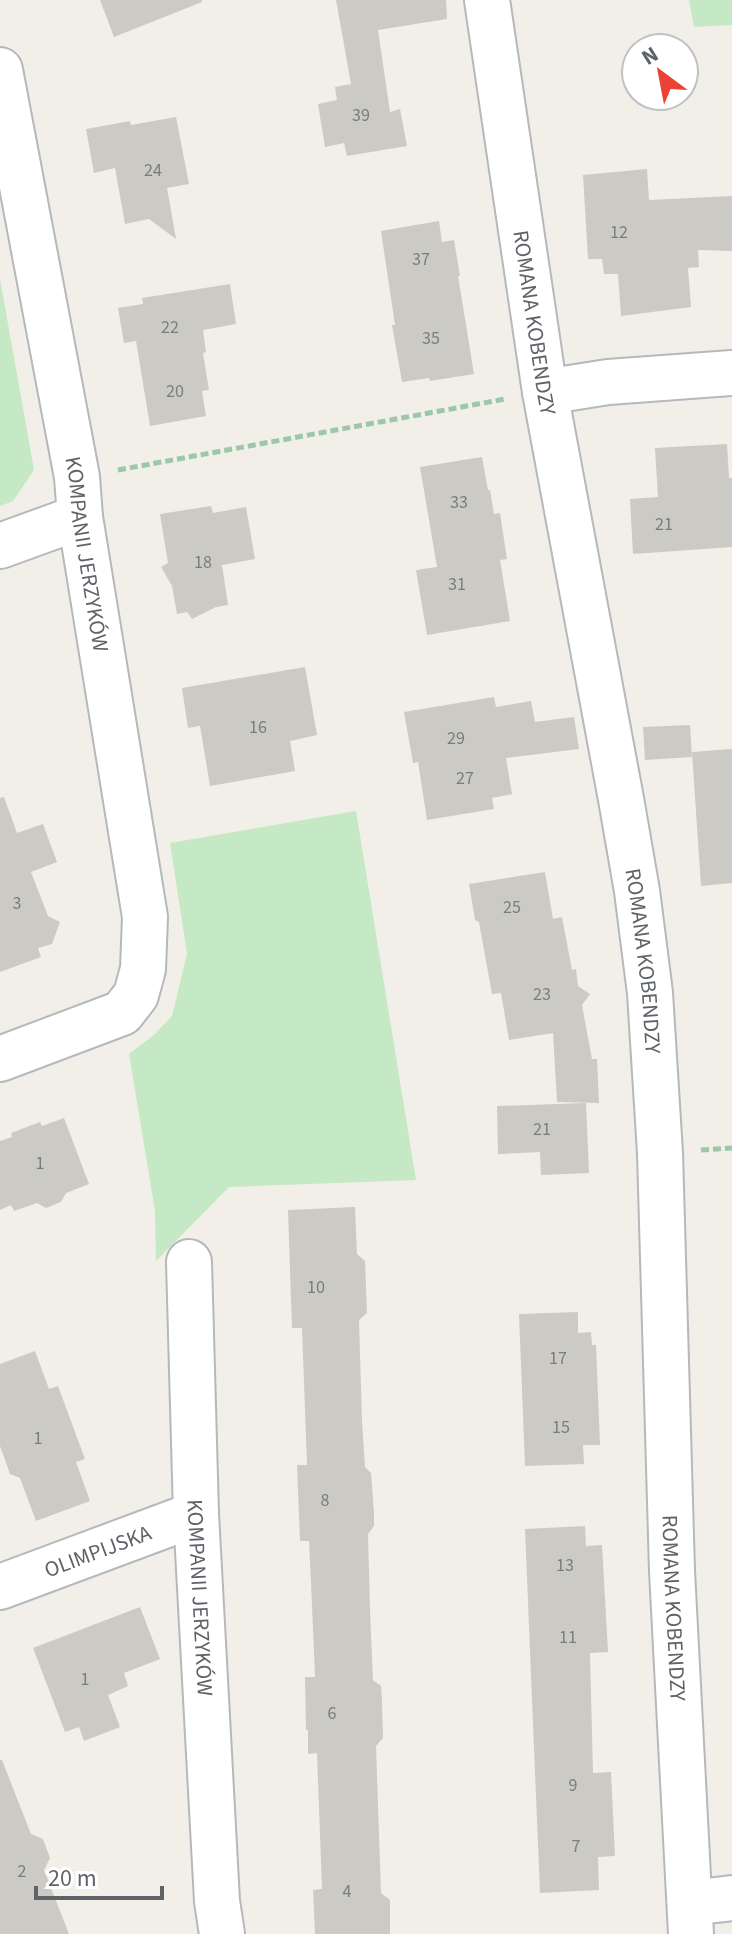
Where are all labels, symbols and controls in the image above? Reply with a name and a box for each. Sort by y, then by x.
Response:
north arrow [620,32,700,112]
text: N [635,38,665,73]
house number: 39 [352,103,370,128]
house number: 24 [144,158,162,183]
house number: 12 [610,220,628,245]
street label: ROMANA KOBENDZY [504,228,564,418]
house number: 37 [412,247,430,272]
house number: 22 [161,315,179,340]
house number: 35 [422,326,440,351]
house number: 20 [166,379,184,404]
street label: KOMPANII JERZYKÓW [56,454,117,654]
house number: 33 [450,490,468,515]
house number: 21 [655,512,673,537]
house number: 18 [194,550,212,575]
house number: 31 [448,572,466,597]
house number: 16 [249,715,267,740]
house number: 29 [447,726,465,751]
house number: 27 [456,766,474,791]
street label: ROMANA KOBENDZY [616,866,669,1055]
house number: 3 [13,891,22,916]
house number: 25 [503,895,521,920]
house number: 23 [533,982,551,1007]
house number: 21 [533,1117,551,1142]
house number: 1 [36,1151,44,1176]
house number: 10 [307,1275,325,1300]
house number: 17 [549,1346,567,1371]
house number: 15 [552,1415,570,1440]
house number: 1 [34,1426,42,1451]
house number: 8 [321,1488,330,1513]
street label: KOMPANII JERZYKÓW [179,1499,221,1697]
street label: ROMANA KOBENDZY [653,1514,694,1702]
street label: OLIMPIJSKA [40,1517,156,1586]
house number: 13 [556,1553,574,1578]
house number: 11 [559,1625,577,1650]
house number: 1 [81,1667,89,1692]
house number: 6 [328,1701,337,1726]
house number: 9 [569,1773,578,1798]
house number: 7 [572,1834,581,1859]
scale bar [36,1850,162,1900]
house number: 2 [18,1859,27,1884]
text: 20 m [48,1861,97,1896]
house number: 4 [343,1879,352,1904]

